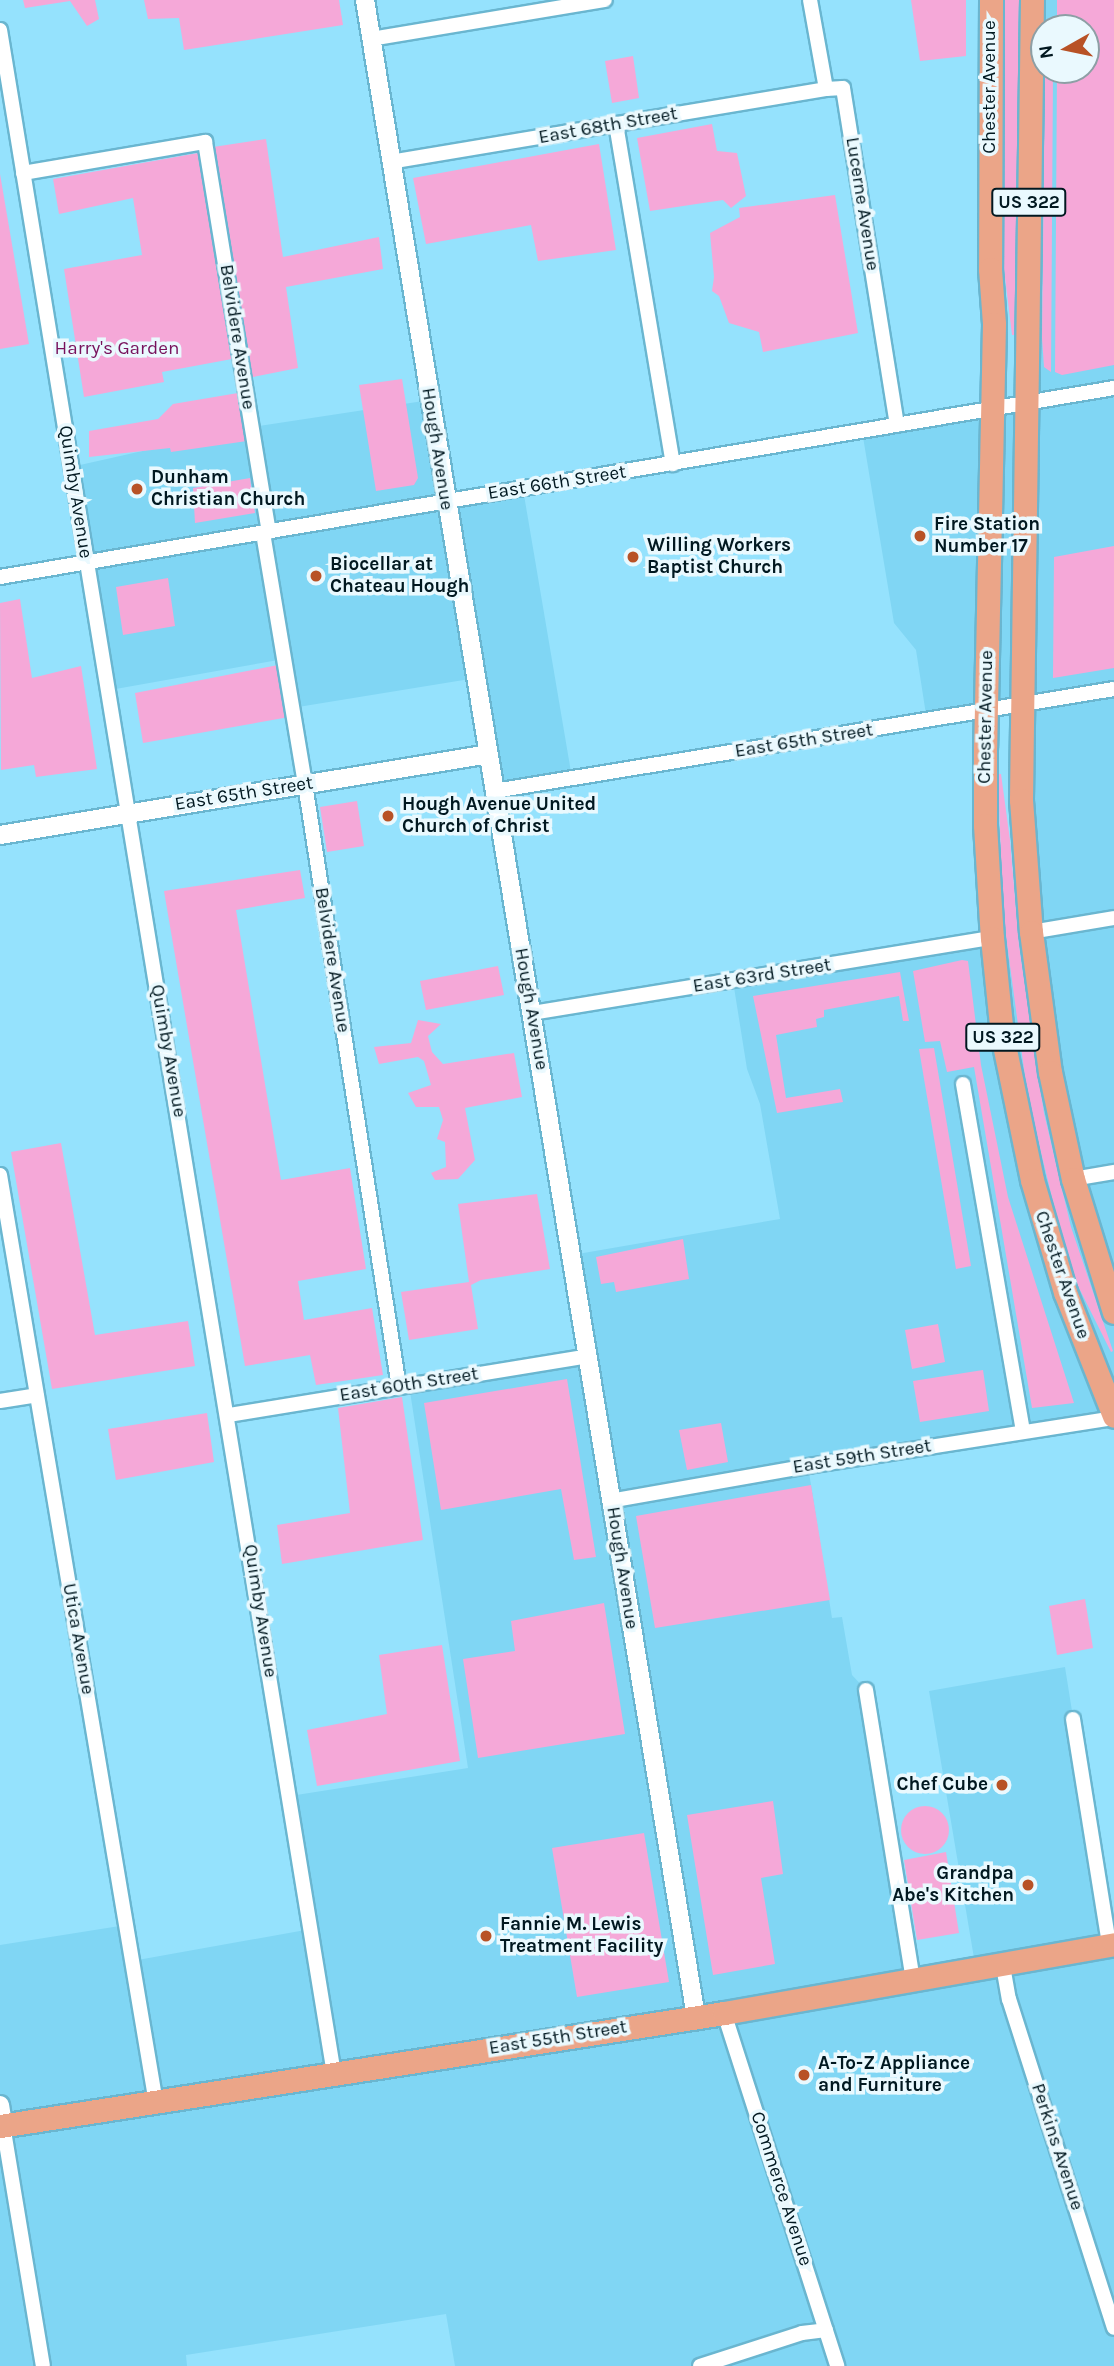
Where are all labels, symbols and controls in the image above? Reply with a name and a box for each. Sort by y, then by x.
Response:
north arrow [1030,14,1100,84]
street label: Chester Avenue [979,20,1001,154]
text: N [1034,44,1058,60]
street label: East 68th Street [537,103,679,149]
street label: Lucerne Avenue [840,136,884,272]
road number: US 322 [990,188,1068,216]
street label: Belvidere Avenue [214,263,260,411]
park label: Harry's Garden [55,338,179,360]
street label: Hough Avenue [416,386,458,512]
street label: Quimby Avenue [53,424,97,560]
street label: East 66th Street [486,461,628,505]
place label: Dunham Christian Church [151,467,305,511]
marker: Dunham Christian Church [129,481,145,497]
place label: Fire Station Number 17 [934,514,1040,558]
marker: Fire Station Number 17 [912,528,928,544]
place label: Willing Workers Baptist Church [647,535,791,579]
marker: Willing Workers Baptist Church [625,549,641,565]
place label: Biocellar at Chateau Hough [330,554,469,598]
marker: Biocellar at Chateau Hough [308,568,324,584]
street label: Chester Avenue [973,650,999,784]
street label: East 65th Street [733,719,875,763]
street label: East 65th Street [173,772,315,816]
place label: Hough Avenue United Church of Christ [402,794,596,838]
marker: Hough Avenue United Church of Christ [380,808,396,824]
street label: Belvidere Avenue [309,886,355,1034]
street label: Hough Avenue [509,946,553,1072]
street label: East 63rd Street [691,954,833,998]
street label: Quimby Avenue [145,983,191,1119]
road number: US 322 [964,1022,1042,1052]
street label: Chester Avenue [1029,1208,1095,1342]
street label: East 60th Street [338,1363,480,1407]
street label: East 59th Street [791,1435,933,1479]
street label: Hough Avenue [601,1505,643,1631]
street label: Quimby Avenue [238,1543,282,1679]
street label: Utica Avenue [57,1582,99,1696]
place label: Chef Cube [897,1774,988,1796]
marker: Chef Cube [994,1777,1010,1793]
place label: Grandpa Abe's Kitchen [892,1863,1014,1907]
marker: Grandpa Abe's Kitchen [1020,1877,1036,1893]
place label: Fannie M. Lewis Treatment Facility [500,1914,663,1958]
marker: Fannie M. Lewis Treatment Facility [478,1928,494,1944]
street label: East 55th Street [487,2016,629,2060]
place label: A-To-Z Appliance and Furniture [818,2053,970,2097]
marker: A-To-Z Appliance and Furniture [796,2067,812,2083]
street label: Perkins Avenue [1026,2081,1088,2213]
street label: Commerce Avenue [745,2109,817,2269]

